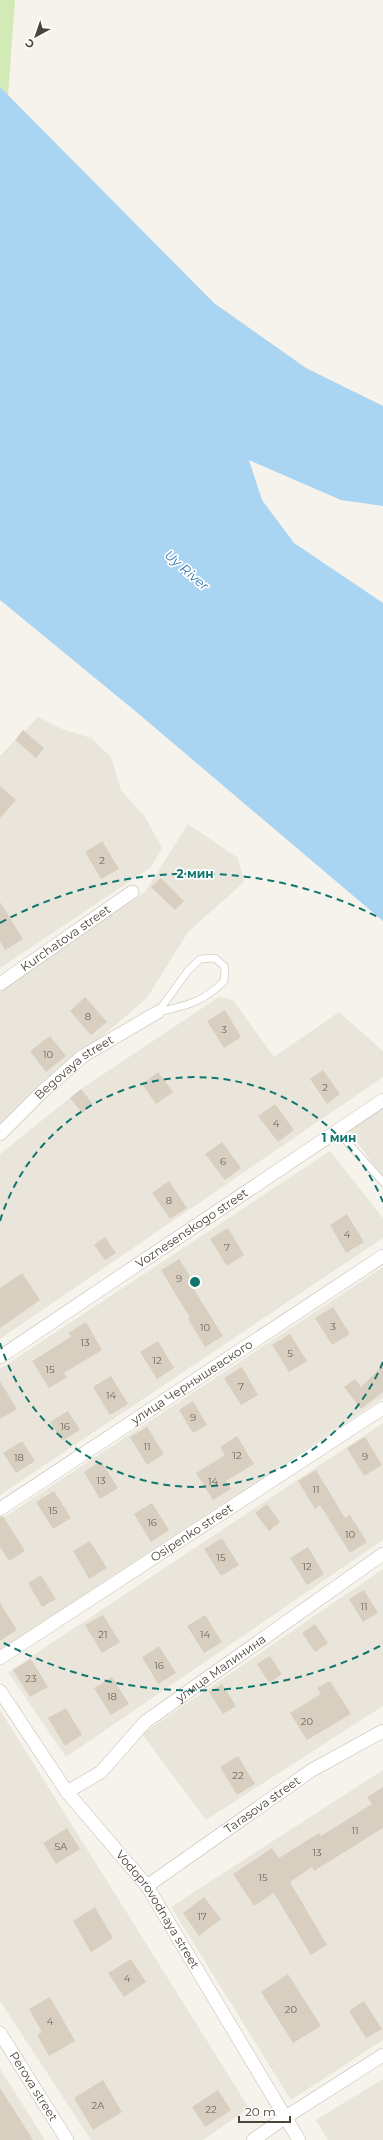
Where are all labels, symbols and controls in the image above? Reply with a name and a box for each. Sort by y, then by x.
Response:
north arrow [16,16,56,56]
text: С [22,36,37,52]
water label: Uy River [162,546,213,594]
house number: 2 [99,854,105,867]
text: 2 мин [176,866,214,881]
street label: Kurchatova street [17,901,113,974]
house number: 8 [85,1010,91,1023]
house number: 3 [221,1023,227,1036]
street label: Begovaya street [31,1032,116,1102]
house number: 10 [43,1048,53,1061]
house number: 2 [322,1081,328,1094]
house number: 4 [273,1117,280,1130]
text: 1 мин [322,1130,356,1145]
house number: 6 [220,1155,226,1168]
street label: Voznesenskogo street [133,1185,251,1271]
house number: 8 [166,1194,172,1207]
house number: 4 [344,1228,351,1241]
house number: 7 [224,1241,230,1254]
house number: 9 [176,1272,182,1285]
centre of rings [188,1275,202,1289]
house number: 3 [330,1320,336,1333]
house number: 10 [200,1321,210,1334]
house number: 13 [80,1336,90,1349]
street label: улица Чернышевского [127,1336,256,1428]
house number: 5 [287,1347,293,1360]
house number: 12 [152,1354,162,1367]
house number: 15 [45,1363,55,1376]
house number: 7 [238,1380,244,1393]
house number: 14 [106,1389,116,1402]
house number: 9 [190,1411,196,1424]
house number: 16 [60,1420,70,1433]
house number: 11 [143,1440,151,1453]
house number: 12 [232,1449,242,1462]
house number: 9 [362,1450,368,1463]
house number: 18 [14,1451,24,1464]
house number: 13 [96,1474,106,1487]
house number: 14 [208,1475,218,1488]
house number: 11 [312,1483,320,1496]
street label: Osipenko street [148,1500,236,1565]
house number: 15 [48,1504,58,1517]
house number: 16 [147,1516,157,1529]
house number: 10 [345,1528,355,1541]
house number: 15 [216,1551,226,1564]
house number: 12 [302,1560,312,1573]
house number: 11 [360,1600,368,1613]
house number: 21 [98,1628,108,1641]
house number: 14 [200,1628,210,1641]
street label: улица Малинина [172,1631,269,1705]
house number: 16 [154,1659,164,1672]
house number: 23 [25,1672,37,1685]
house number: 18 [107,1690,117,1703]
house number: 20 [301,1715,314,1728]
house number: 22 [232,1769,244,1782]
street label: Tarasova street [221,1773,303,1836]
house number: 11 [351,1824,359,1837]
house number: 5А [54,1840,68,1853]
house number: 13 [312,1846,322,1859]
street label: Vodoprovodnaya street [113,1847,203,1971]
house number: 15 [258,1871,268,1884]
house number: 17 [197,1910,207,1923]
house number: 4 [124,1972,131,1985]
house number: 20 [285,2003,298,2016]
house number: 4 [47,2015,54,2028]
street label: Perova street [7,2049,61,2124]
scale bar [239,2098,290,2124]
house number: 2А [91,2099,105,2112]
house number: 22 [205,2103,217,2116]
text: 20 m [245,2104,276,2119]

